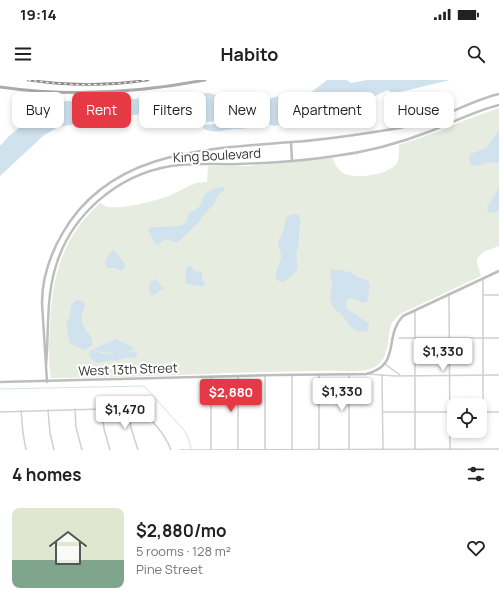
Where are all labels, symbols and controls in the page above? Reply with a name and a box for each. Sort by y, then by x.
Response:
text: 19:14 [20,4,57,25]
text: Habito [221,42,278,66]
icon: menu [12,43,34,65]
icon: search [465,43,487,65]
chip: Buy [12,92,64,128]
chip: Rent [72,92,131,128]
chip: Filters [139,92,206,128]
chip: New [214,92,270,128]
chip: Apartment [278,92,376,128]
chip: House [384,92,454,128]
street label: King Boulevard [172,144,262,166]
pin: $1,330 [410,338,476,372]
text: $1,330 [423,342,463,360]
street label: West 13th Street [78,358,178,380]
pin: $1,330 [309,378,375,412]
pin: $2,880 [198,379,264,413]
text: $1,330 [322,382,362,400]
text: $2,880 [209,383,253,401]
pin: $1,470 [92,396,158,430]
map controls [447,398,487,438]
button: locate [447,398,487,438]
text: $1,470 [105,400,145,418]
text: 4 homes [12,463,81,486]
icon: filters [465,463,487,485]
text: $2,880/mo [136,519,226,542]
icon: home [44,524,92,572]
icon: heart [465,537,487,559]
text: 5 rooms · 128 m² [136,542,231,560]
text: Pine Street [136,560,203,578]

